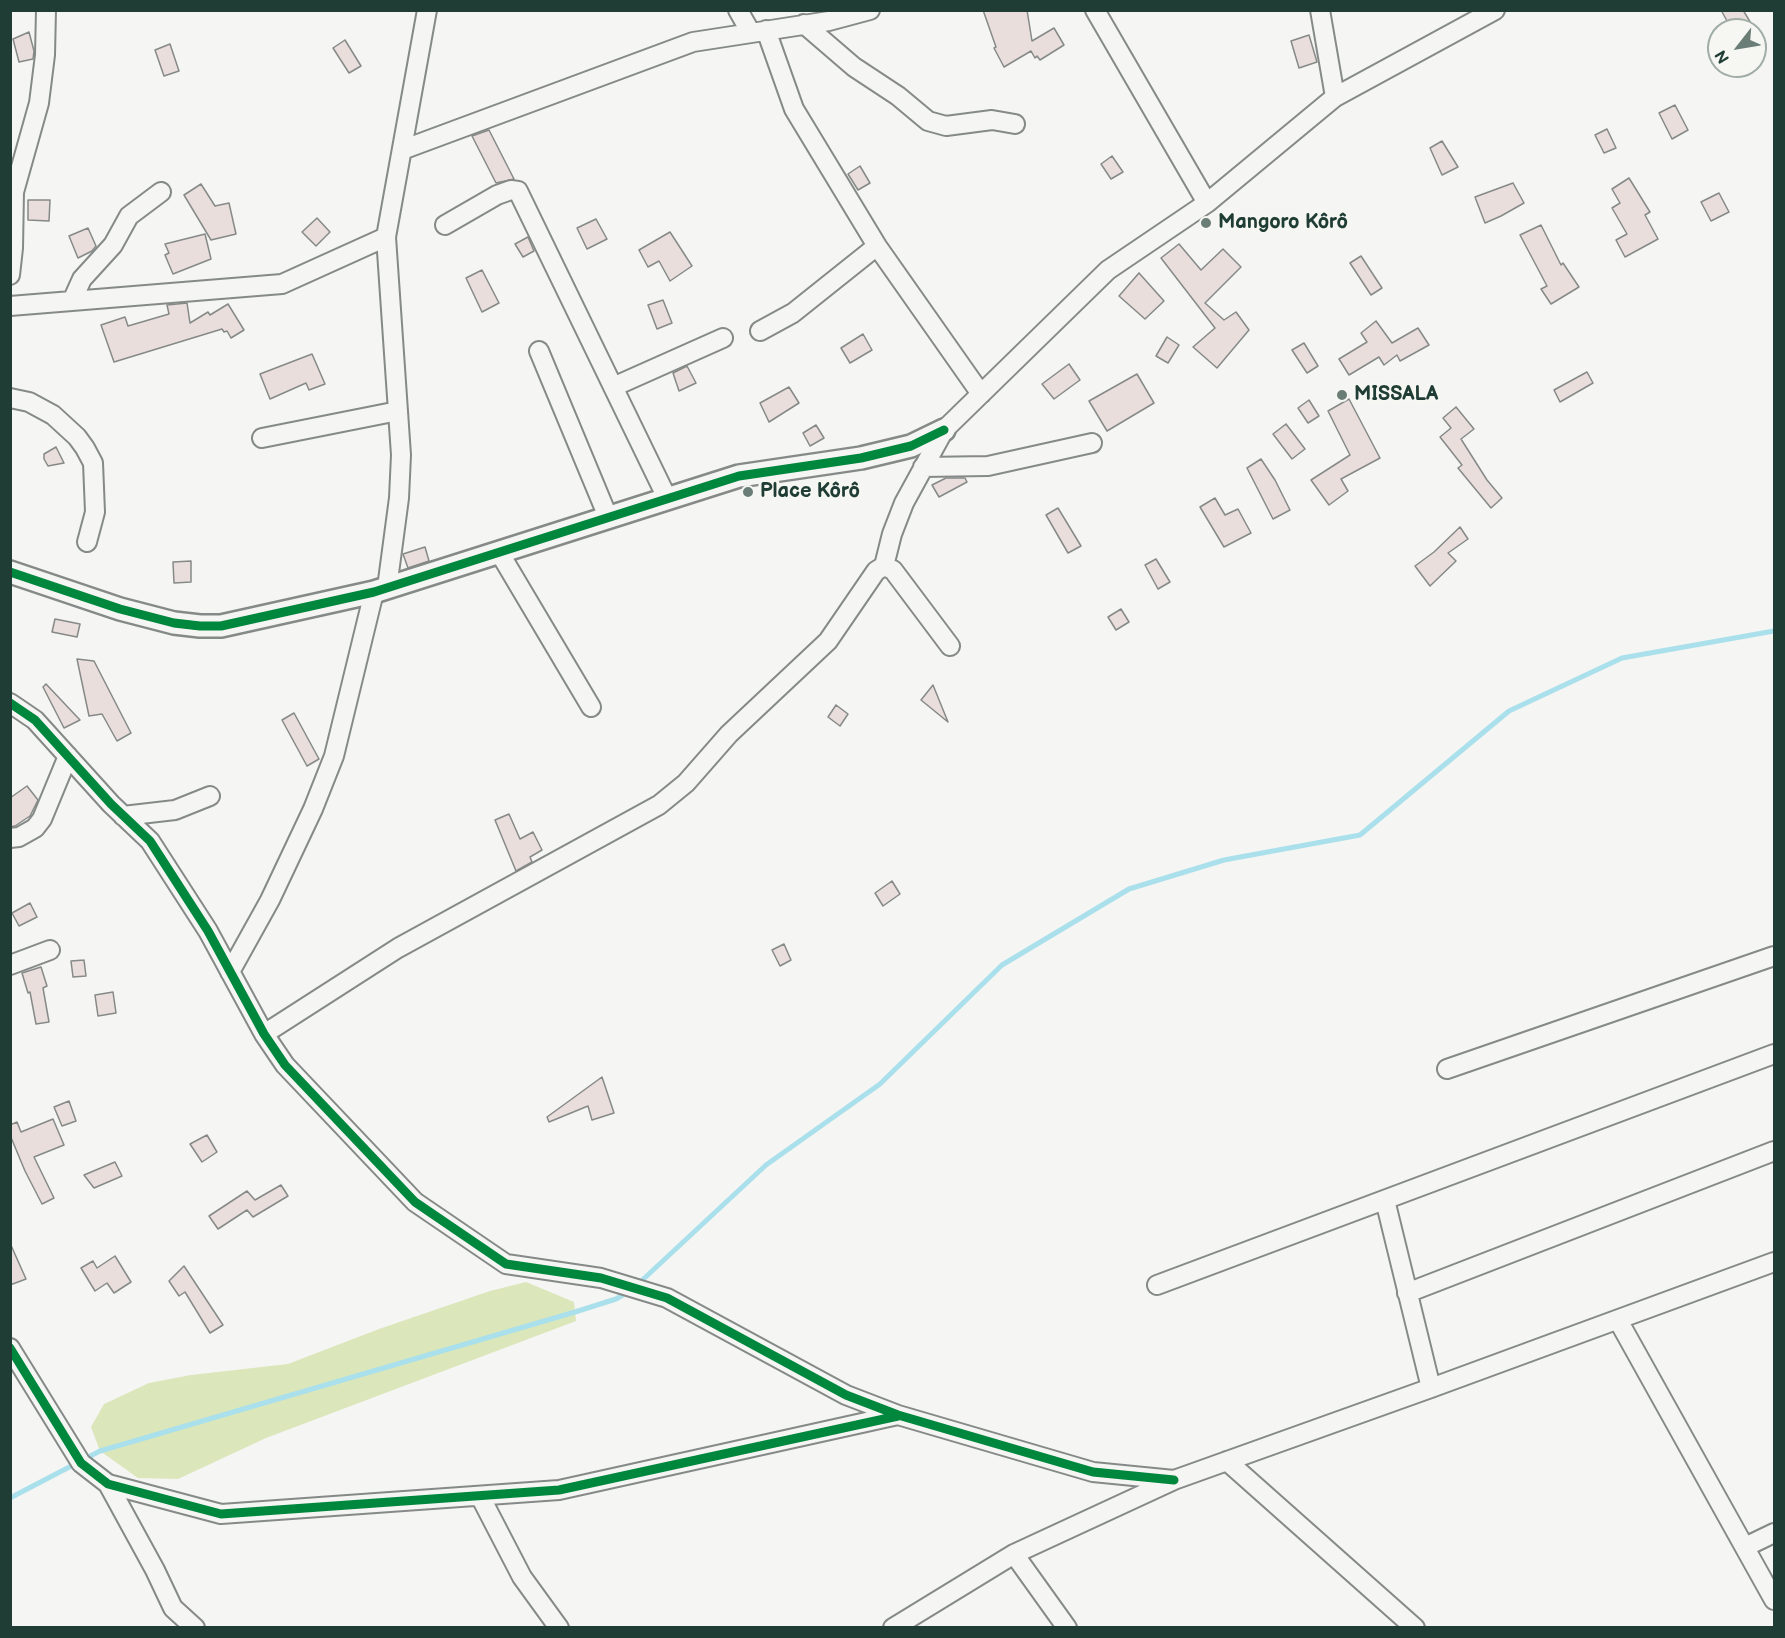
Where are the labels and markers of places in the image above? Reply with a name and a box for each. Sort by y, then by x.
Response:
place label: Mangoro Kôrô [1218,211,1348,235]
marker: Mangoro Kôrô [1199,216,1213,230]
place label: MISSALA [1354,383,1438,407]
marker: MISSALA [1335,388,1349,402]
place label: Place Kôrô [760,480,860,504]
marker: Place Kôrô [741,485,755,499]

